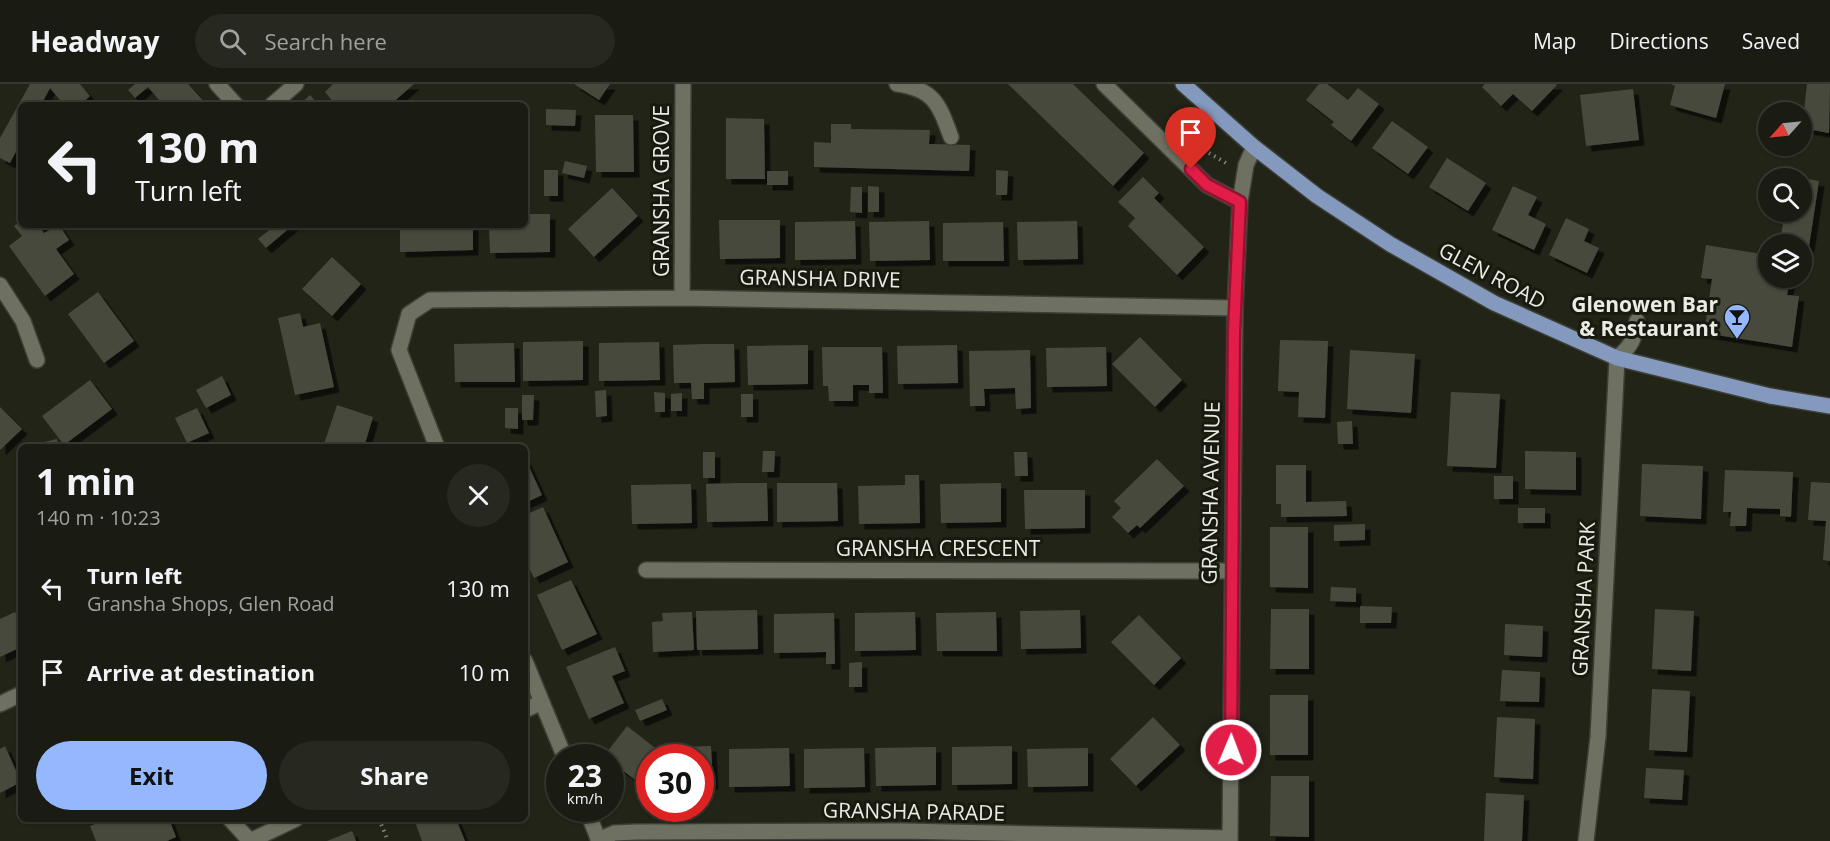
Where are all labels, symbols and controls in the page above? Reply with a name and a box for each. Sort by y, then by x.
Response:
search box [195,14,615,68]
text: Headway [30,22,159,60]
icon: search [216,25,249,58]
text: Search here [264,26,387,56]
text: Map [1533,27,1576,55]
text: Directions [1609,27,1709,55]
text: Saved [1742,27,1800,55]
north arrow [1758,102,1812,156]
map controls [1758,102,1812,288]
street label: GRANSHA GROVE [647,105,675,277]
pin [1165,107,1216,169]
icon: arrive [1174,116,1207,149]
text: 130 m [135,118,259,175]
icon: left [36,126,114,204]
button: search [1758,168,1812,222]
text: Turn left [135,172,242,209]
button: layers [1758,234,1812,288]
street label: GLEN ROAD [1434,235,1551,315]
street label: GRANSHA DRIVE [739,263,901,293]
place label: Glenowen Bar & Restaurant [1571,290,1718,342]
bar icon: Glenowen Bar & Restaurant [1722,302,1752,340]
street label: GRANSHA AVENUE [1194,401,1226,585]
text: 1 min [36,457,136,506]
button: close [447,464,510,527]
text: 140 m · 10:23 [36,504,161,531]
street label: GRANSHA PARK [1565,521,1601,677]
street label: GRANSHA CRESCENT [836,534,1041,562]
text: Turn left [87,560,182,590]
icon: left [36,572,69,605]
text: 130 m [446,573,510,603]
text: Gransha Shops, Glen Road [87,590,335,617]
icon: arrive [36,656,69,689]
text: Arrive at destination [87,657,315,687]
text: 10 m [459,657,510,687]
position arrow [1199,718,1263,782]
button: Exit [36,741,267,810]
button: Share [279,741,510,810]
speed limit sign: 30 [636,744,714,822]
text: 23 [568,755,602,796]
text: km/h [567,788,603,808]
street label: GRANSHA PARADE [823,795,1005,827]

